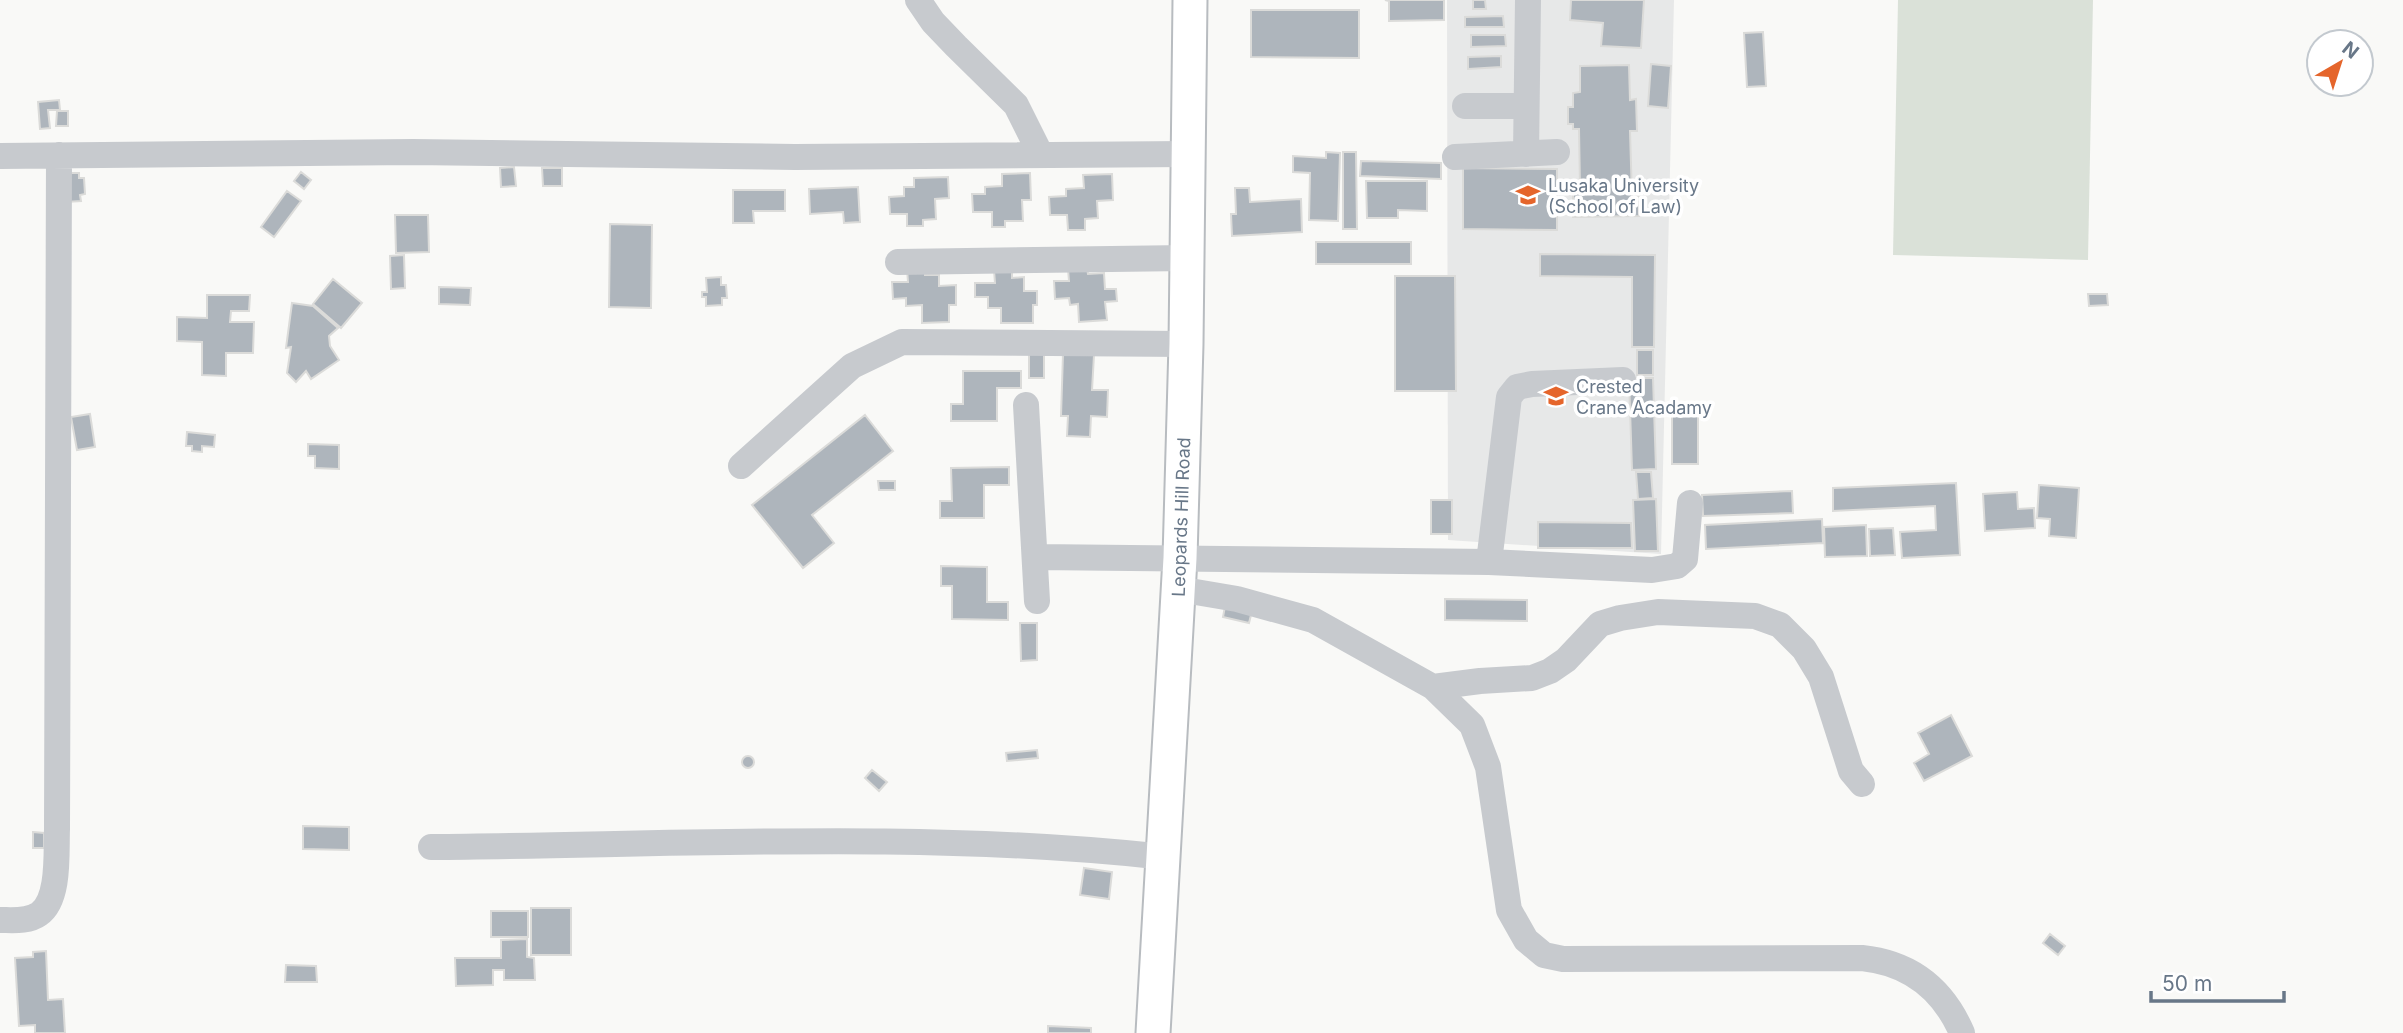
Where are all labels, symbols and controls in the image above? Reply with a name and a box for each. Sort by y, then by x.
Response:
north arrow [2305,28,2375,98]
text: N [2338,37,2363,64]
place label: Lusaka University (School of Law) [1548,175,1699,217]
school or university icon: Lusaka University (School of Law) [1514,181,1542,209]
place label: Crested Crane Acadamy [1576,376,1712,418]
school or university icon: Crested Crane Acadamy [1542,382,1570,410]
street label: Leopards Hill Road [1168,437,1194,597]
scale bar [2151,960,2284,1004]
text: 50 m [2162,971,2212,996]

